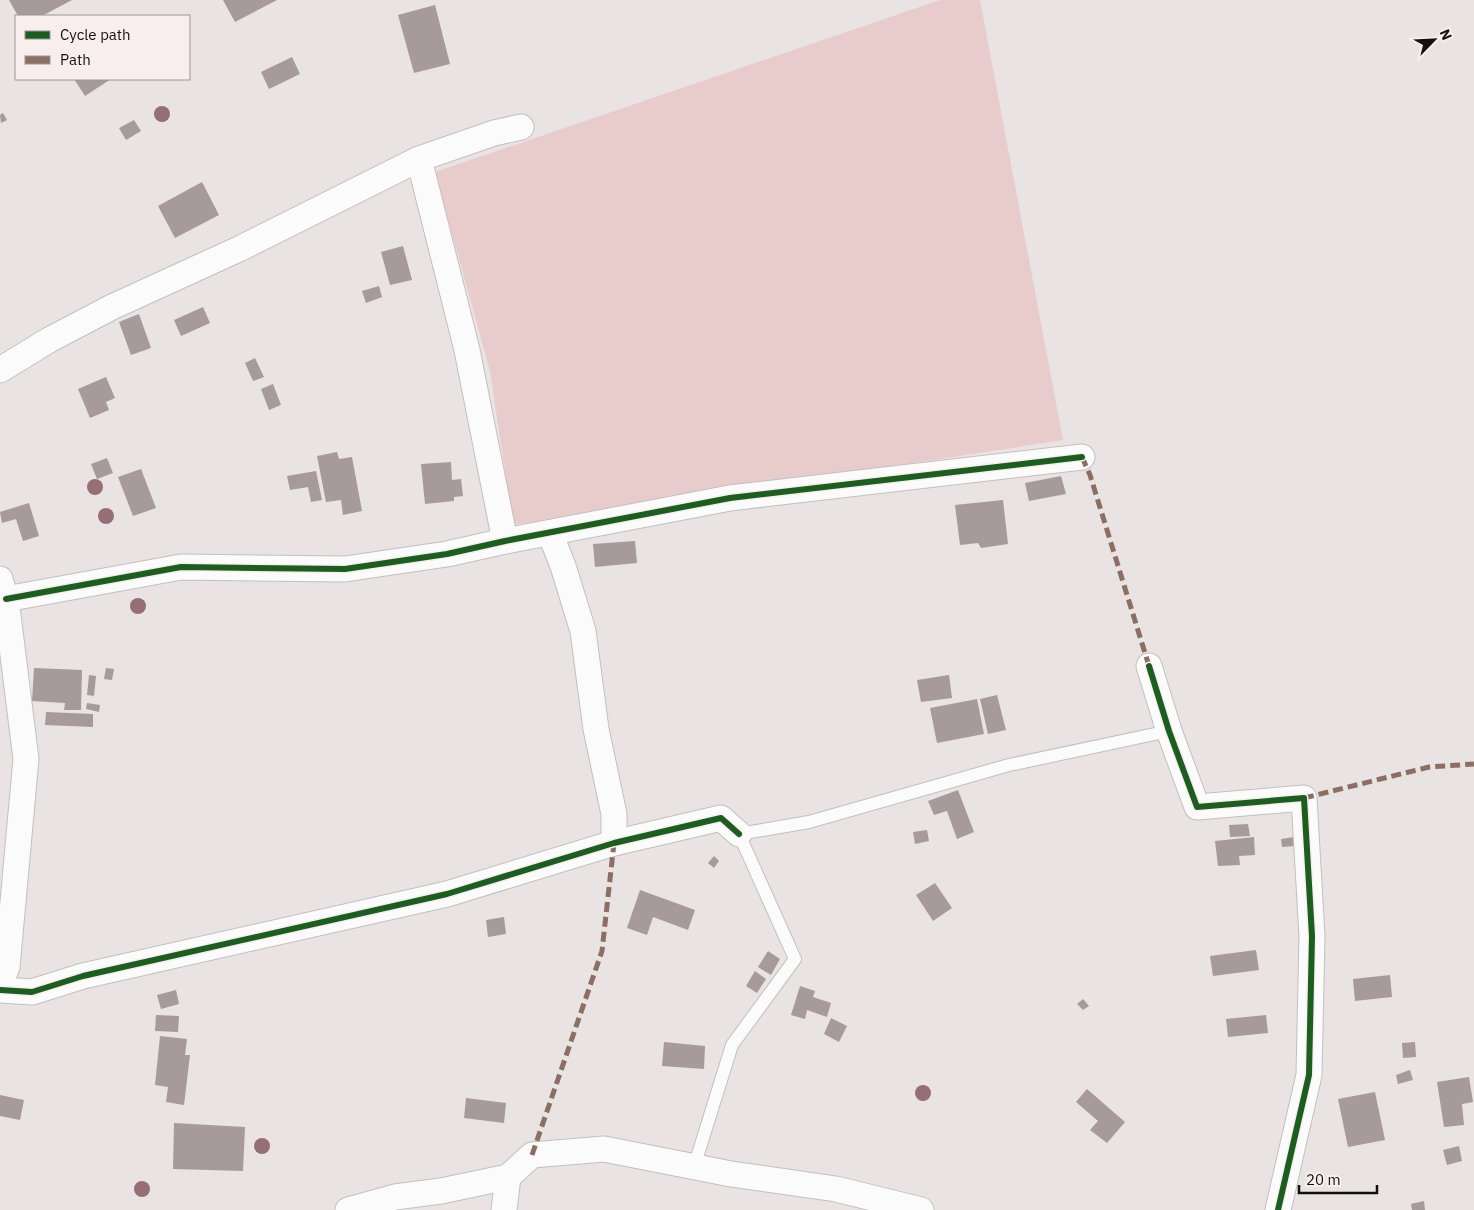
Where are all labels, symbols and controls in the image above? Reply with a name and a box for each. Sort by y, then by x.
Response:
legend [15,15,190,80]
north arrow [1409,15,1459,65]
text: Cycle path [60,25,131,44]
text: N [1436,26,1456,43]
text: Path [60,50,91,69]
scale bar [1299,1162,1376,1194]
text: 20 m [1306,1170,1341,1189]

